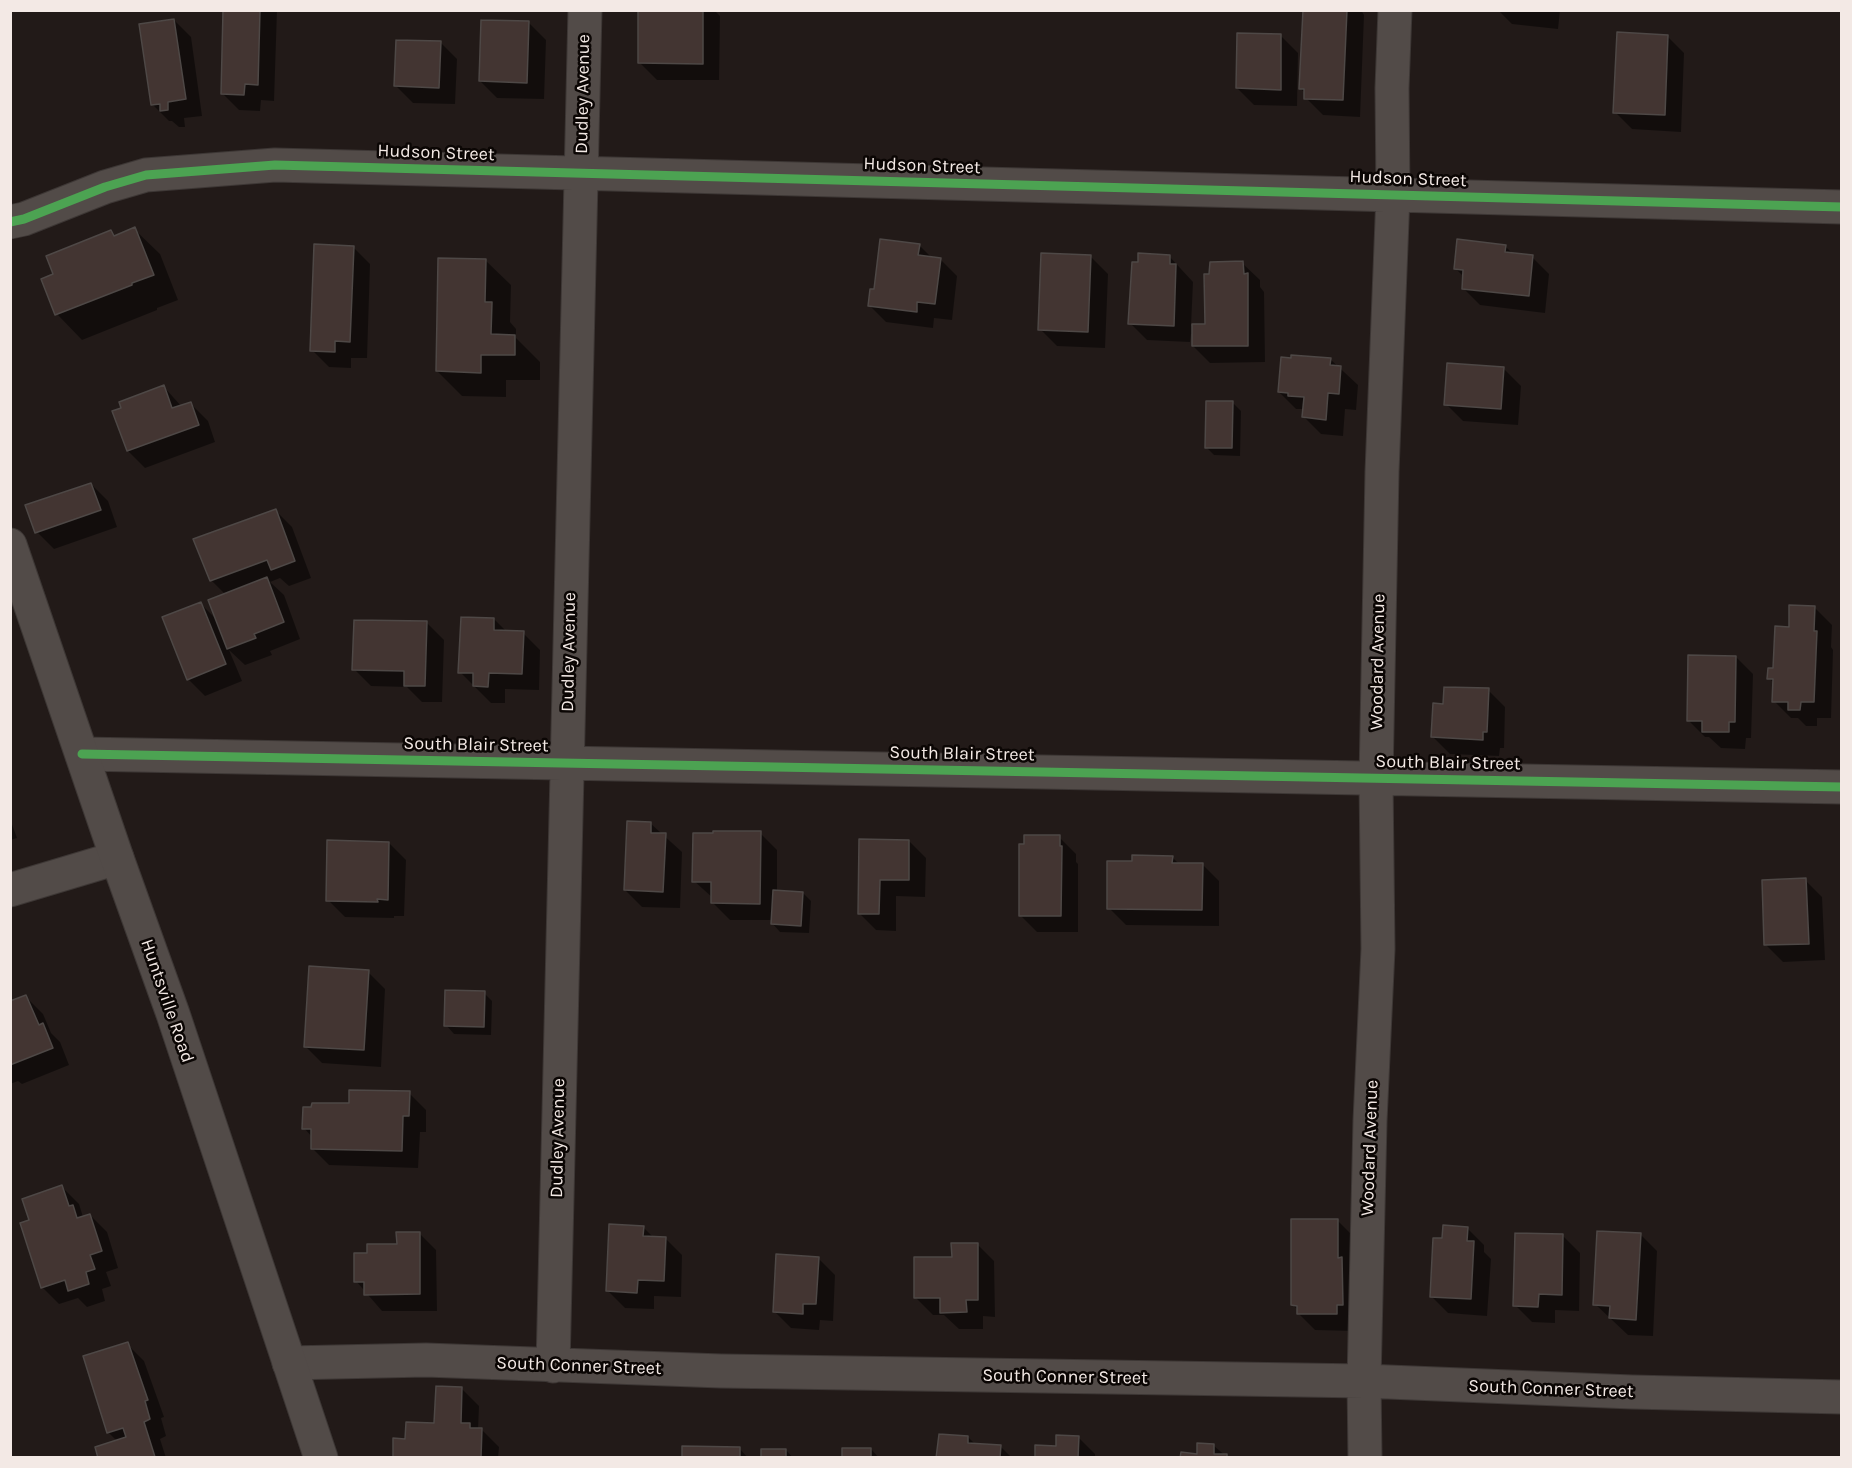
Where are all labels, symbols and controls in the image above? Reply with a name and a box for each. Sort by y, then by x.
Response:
street label: Dudley Avenue [571,34,595,154]
street label: Hudson Street [377,140,495,166]
street label: Hudson Street [863,153,981,179]
street label: Hudson Street [1349,166,1467,192]
street label: Dudley Avenue [557,592,581,712]
street label: Woodard Avenue [1366,594,1390,730]
street label: South Blair Street [403,733,549,757]
street label: South Blair Street [889,742,1035,766]
street label: South Blair Street [1375,751,1521,775]
street label: Huntsville Road [136,936,198,1066]
street label: Dudley Avenue [546,1078,570,1198]
street label: Woodard Avenue [1357,1079,1383,1217]
street label: South Conner Street [496,1352,662,1380]
street label: South Conner Street [982,1365,1148,1389]
street label: South Conner Street [1468,1375,1634,1403]

